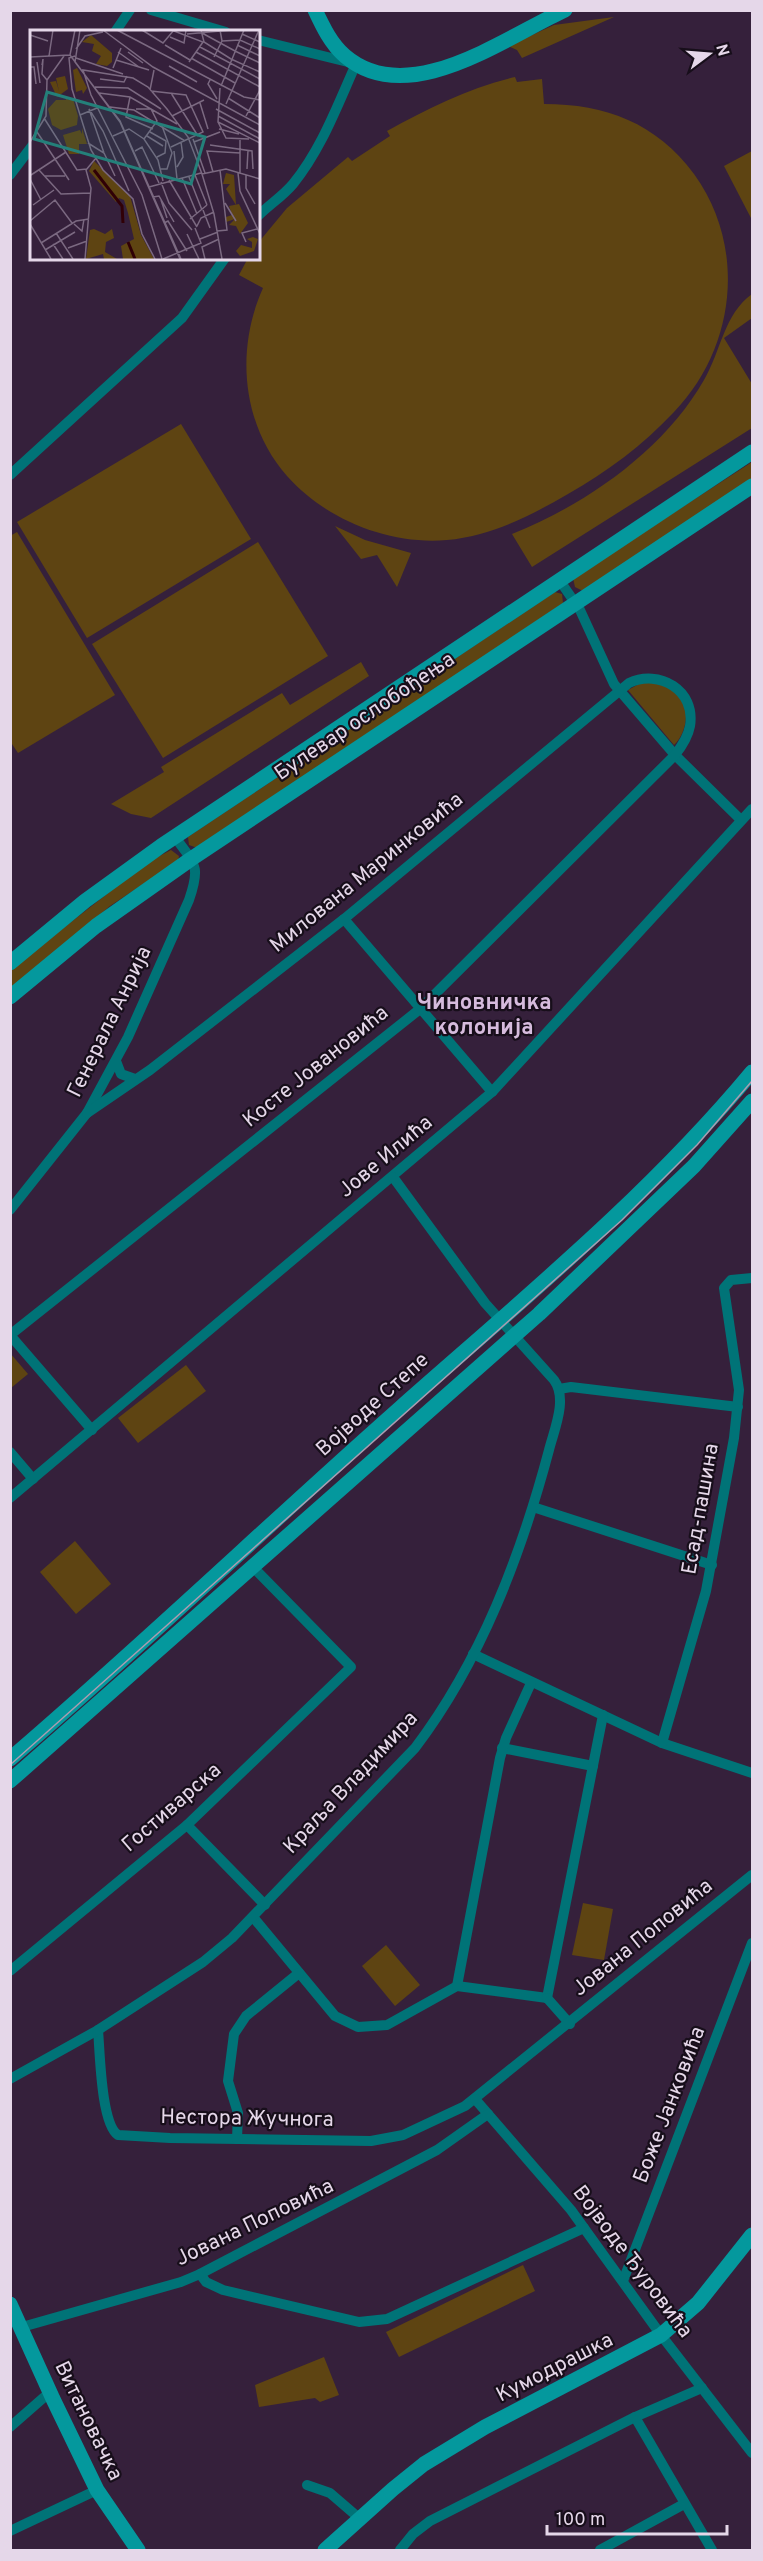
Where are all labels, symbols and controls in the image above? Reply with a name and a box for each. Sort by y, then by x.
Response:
north arrow [679,24,739,84]
inset map [30,30,260,260]
text: N [710,42,733,59]
street label: Булевар ослобођења [270,647,460,787]
street label: Милована Маринковића [265,787,469,959]
street label: Генерала Анрија [62,942,158,1102]
district label: Чиновничка колонија [416,990,552,1042]
street label: Косте Јовановића [238,1000,394,1134]
street label: Јове Илића [333,1110,439,1204]
street label: Војводе Степе [311,1347,435,1463]
street label: Есад-пашина [676,1441,726,1577]
street label: Краља Владимира [278,1706,424,1860]
street label: Гостиварска [117,1757,227,1859]
street label: Јована Поповића [567,1873,719,2003]
street label: Боже Јанковића [628,2023,712,2187]
street label: Нестора Жучнога [160,2104,334,2134]
street label: Јована Поповића [171,2173,339,2273]
street label: Војводе Ђуровића [566,2180,698,2344]
street label: Кумодрашка [492,2327,618,2409]
street label: Витановачка [47,2357,129,2485]
scale bar [547,2498,727,2536]
text: 100 m [556,2509,605,2532]

